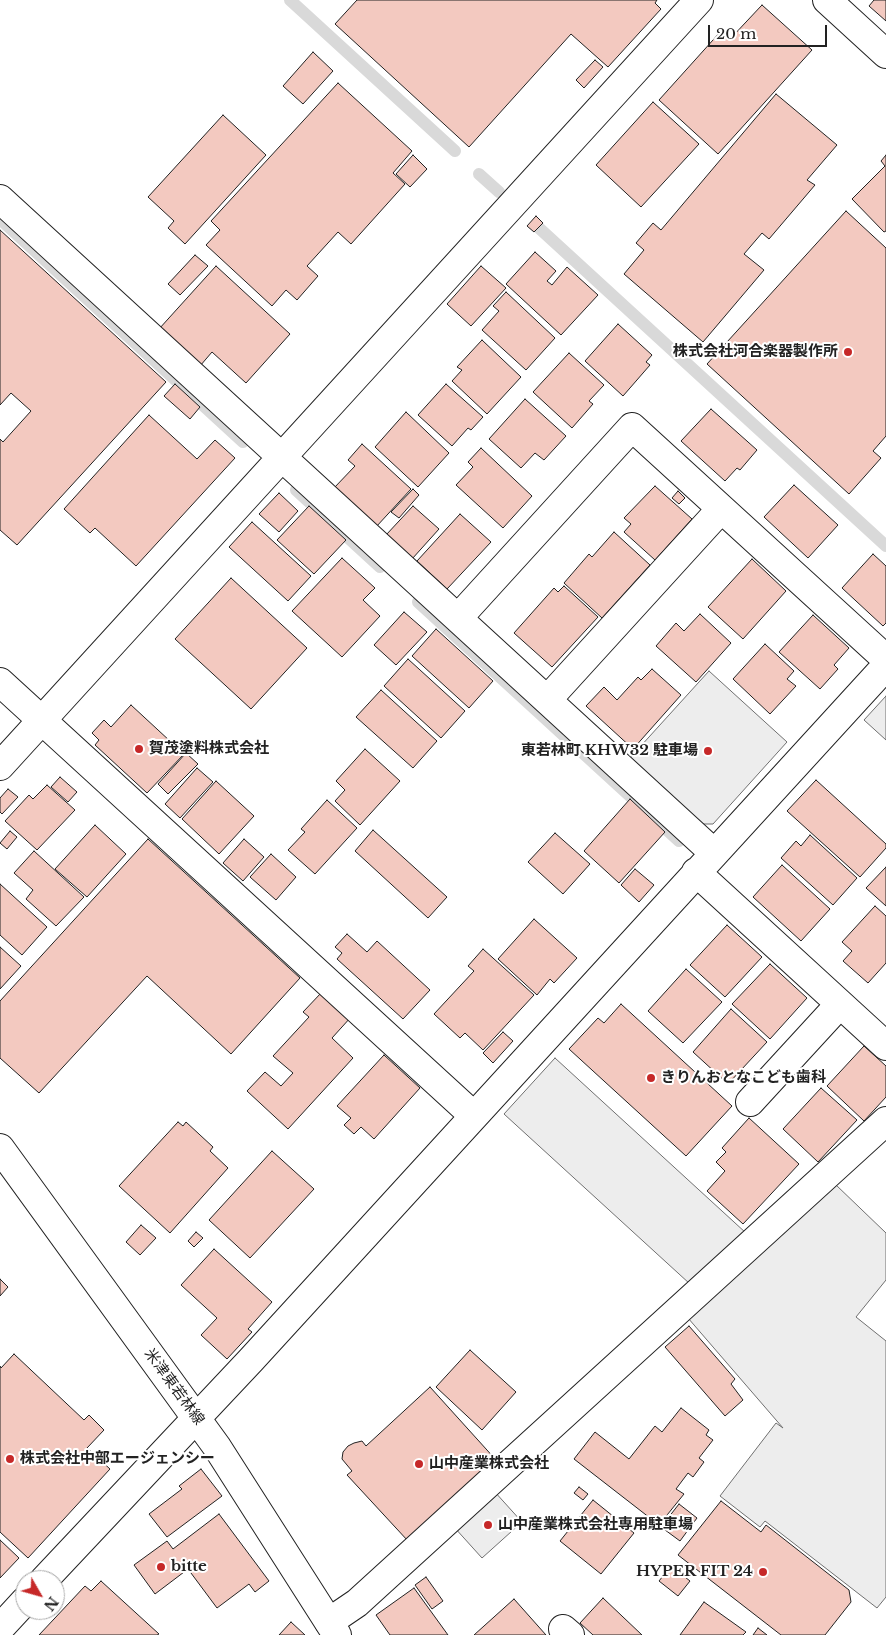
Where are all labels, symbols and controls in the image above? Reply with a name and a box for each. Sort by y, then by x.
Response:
scale bar [711,15,830,47]
text: 20 m [716,24,756,43]
place label: 株式会社河合楽器製作所 [673,343,838,361]
marker: 株式会社河合楽器製作所 [842,346,854,358]
place label: 賀茂塗料株式会社 [149,740,269,758]
place label: 東若林町 KHW32 駐車場 [521,742,698,760]
marker: 賀茂塗料株式会社 [133,743,145,755]
marker: 東若林町 KHW32 駐車場 [702,745,714,757]
place label: きりんおとなこども歯科 [661,1069,826,1087]
marker: きりんおとなこども歯科 [645,1072,657,1084]
street label: 米津東若林線 [140,1345,208,1429]
place label: 株式会社中部エージェンシー [20,1450,215,1468]
marker: 株式会社中部エージェンシー [4,1453,16,1465]
place label: 山中産業株式会社 [429,1455,549,1473]
marker: 山中産業株式会社 [413,1458,425,1470]
place label: 山中産業株式会社専用駐車場 [498,1516,693,1534]
marker: 山中産業株式会社専用駐車場 [482,1519,494,1531]
place label: bitte [171,1558,207,1576]
marker: bitte [155,1561,167,1573]
place label: HYPER FIT 24 [636,1563,753,1581]
marker: HYPER FIT 24 [757,1566,769,1578]
north arrow [15,1570,65,1620]
text: N [40,1593,62,1614]

